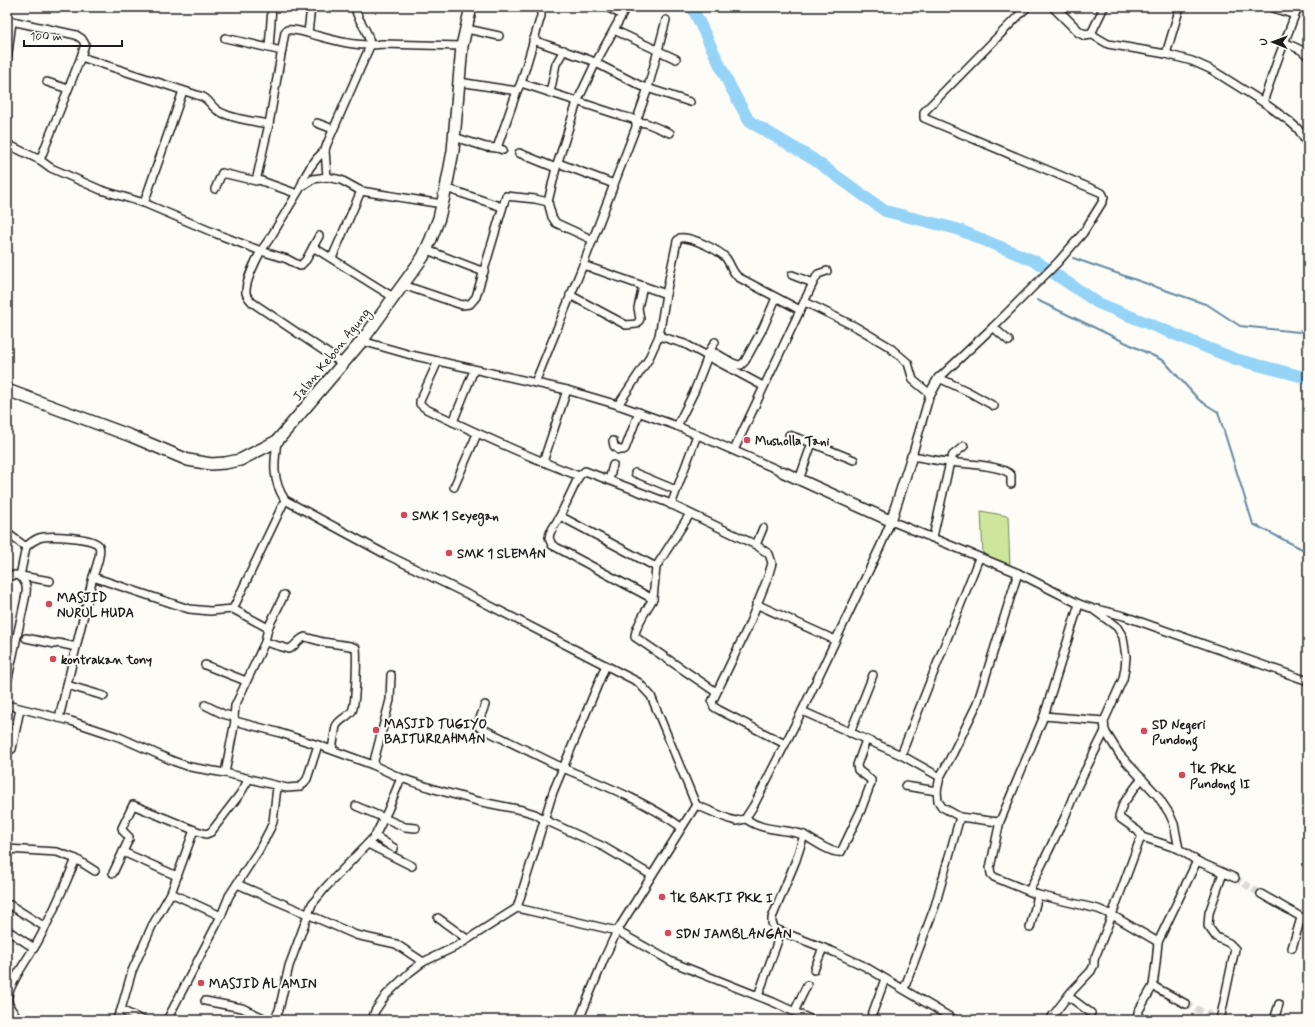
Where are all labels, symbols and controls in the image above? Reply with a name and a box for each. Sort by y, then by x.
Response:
scale bar [24,22,122,48]
north arrow [1253,22,1293,62]
text: 100 m [30,29,62,45]
text: U [1257,38,1271,46]
street label: Jalan Kebon Agung [290,305,376,405]
place label: Musholla Tani [755,433,830,450]
marker: Musholla Tani [742,435,752,445]
place label: SMK 1 Seyegan [412,508,499,527]
marker: SMK 1 Seyegan [399,510,409,520]
place label: SMK 1 SLEMAN [457,546,546,563]
marker: SMK 1 SLEMAN [444,548,454,558]
place label: MASJID NURUL HUDA [57,590,134,622]
marker: MASJID NURUL HUDA [44,599,54,609]
place label: kontrakan tony [61,652,152,669]
marker: kontrakan tony [48,654,58,664]
place label: MASJID TUGIYO BAITURRAHMAN [384,716,487,748]
place label: SD Negeri Pundong [1152,717,1205,752]
marker: MASJID TUGIYO BAITURRAHMAN [371,725,381,735]
marker: SD Negeri Pundong [1139,726,1149,736]
place label: TK PKK Pundong II [1190,761,1250,796]
marker: TK PKK Pundong II [1177,770,1187,780]
place label: TK BAKTI PKK I [670,890,773,907]
marker: TK BAKTI PKK I [657,892,667,902]
place label: SDN JAMBLANGAN [676,926,792,943]
marker: SDN JAMBLANGAN [663,928,673,938]
place label: MASJID AL AMIN [209,976,317,993]
marker: MASJID AL AMIN [196,978,206,988]

